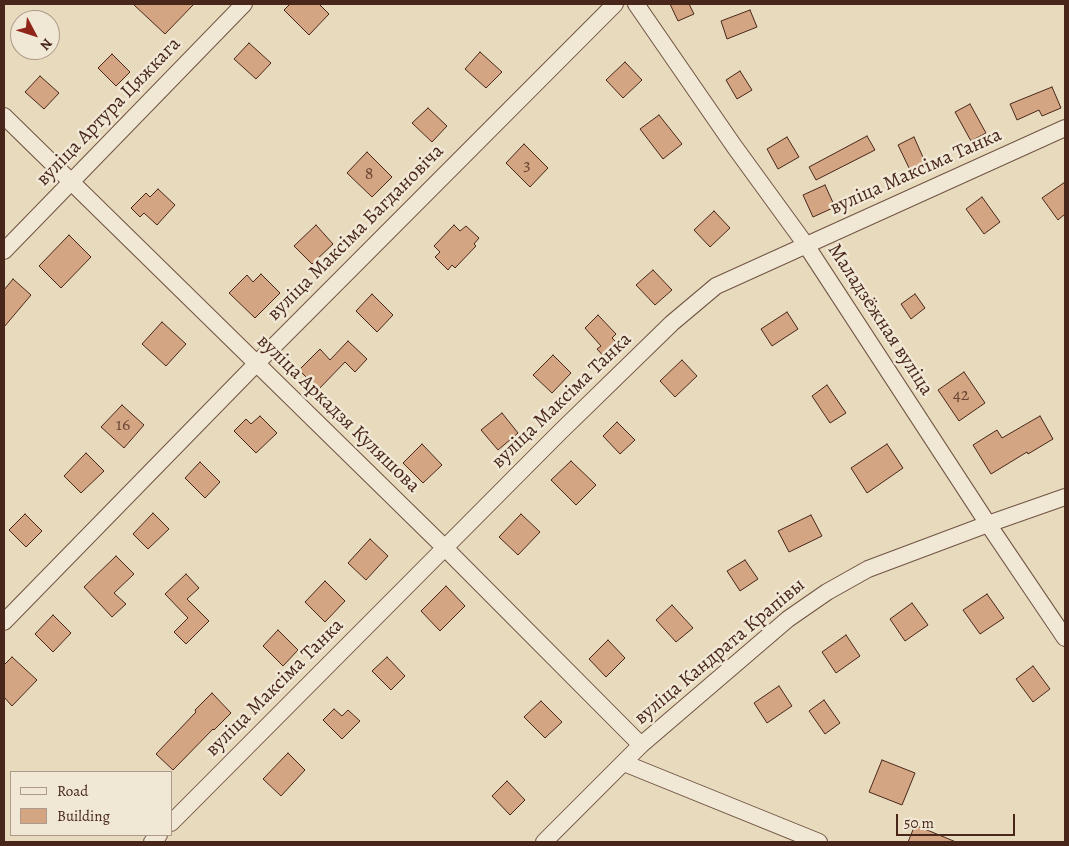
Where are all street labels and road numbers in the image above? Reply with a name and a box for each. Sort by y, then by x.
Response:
street label: вуліца Артура Цяжкага [32,33,186,191]
street label: вуліца Максіма Танка [827,123,1005,221]
street label: вуліца Максіма Багдановіча [263,140,449,326]
street label: Маладзёжная вуліца [822,240,938,400]
street label: вуліца Максіма Танка [487,328,637,474]
street label: вуліца Аркадзя Куляшова [251,330,425,498]
street label: вуліца Кандрата Крапівы [630,574,810,730]
street label: вуліца Максіма Танка [201,614,349,762]

